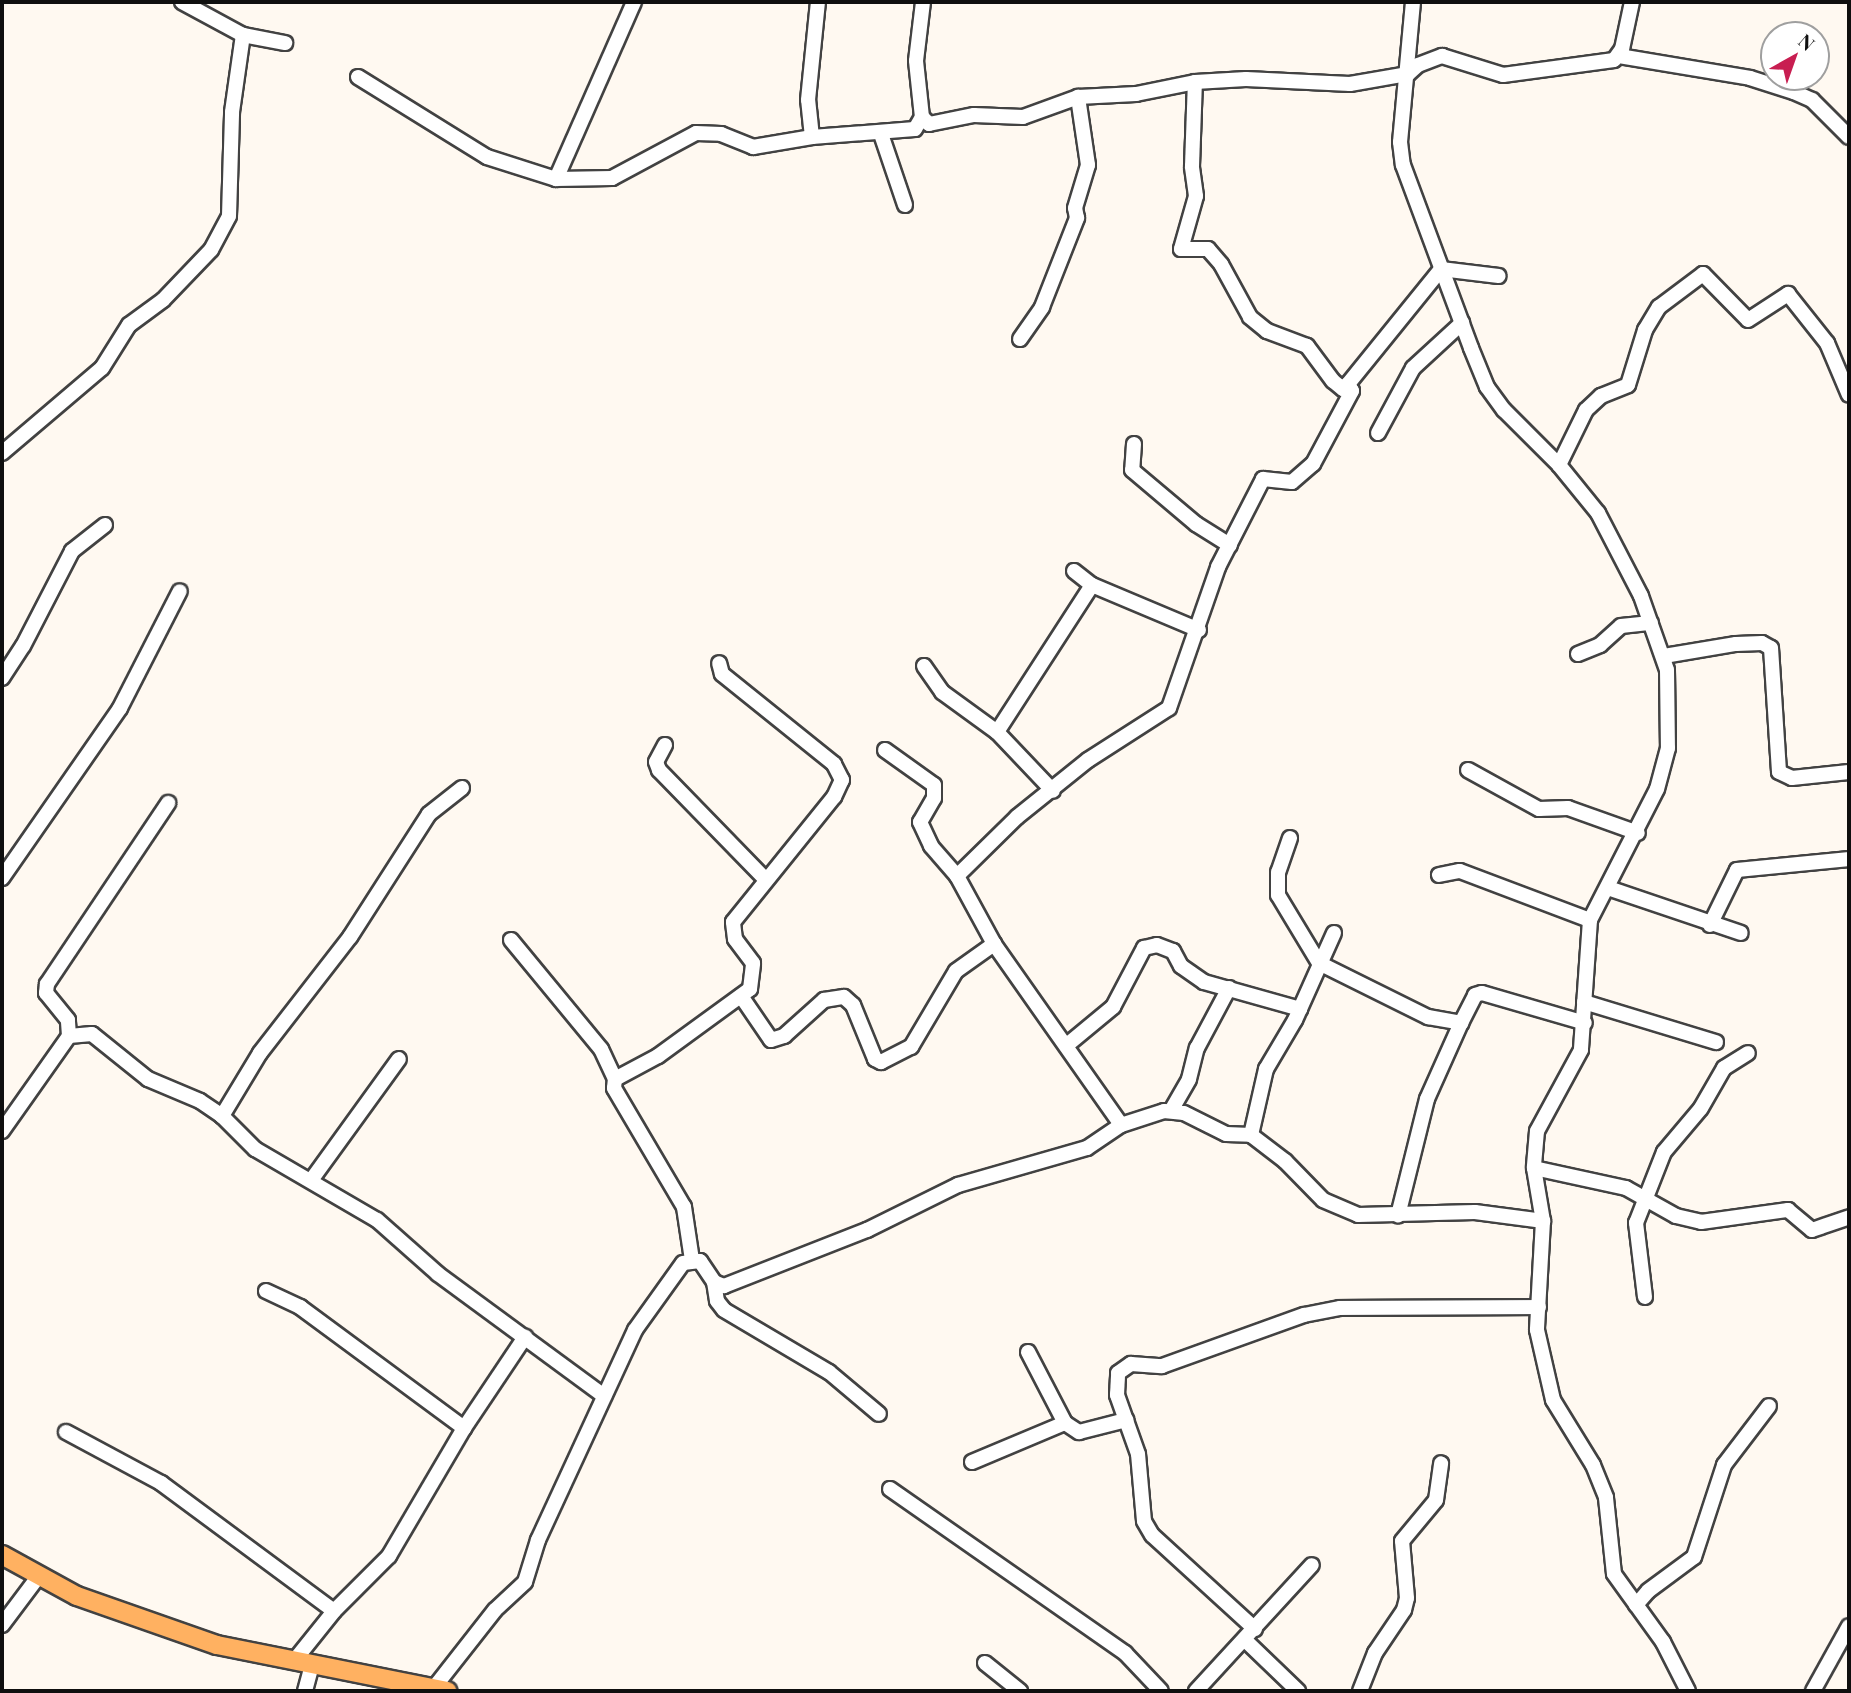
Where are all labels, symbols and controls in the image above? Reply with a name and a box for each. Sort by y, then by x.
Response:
north arrow [1760,21,1830,91]
text: N [1794,27,1821,56]

